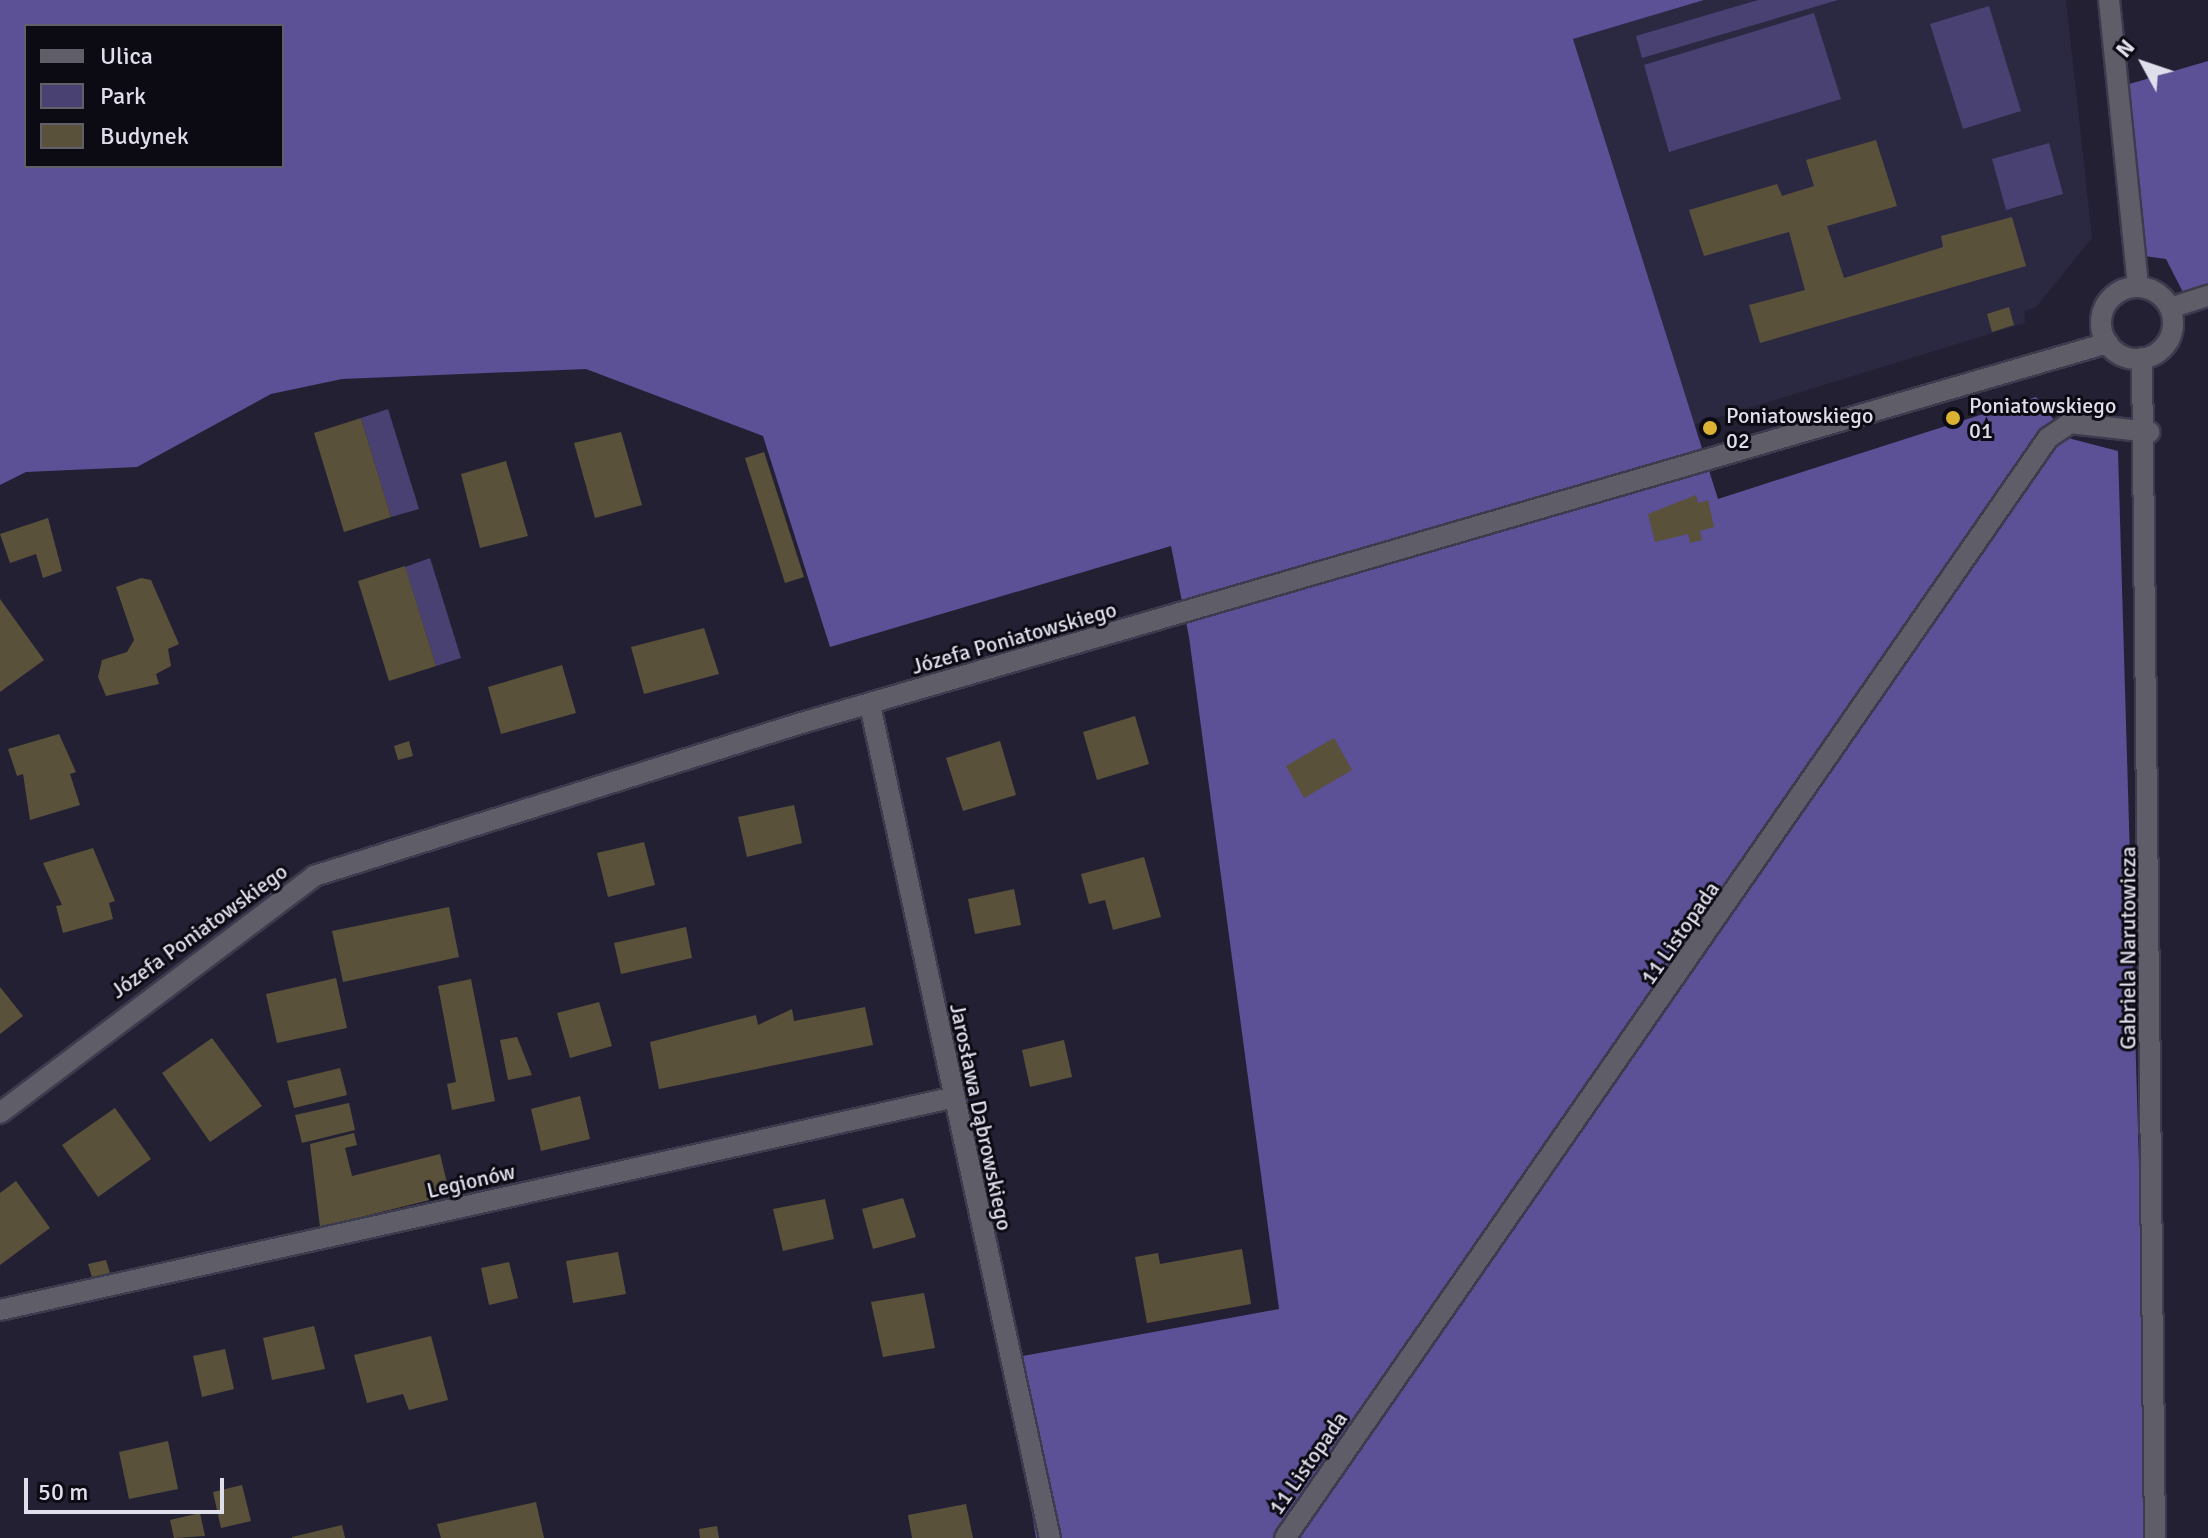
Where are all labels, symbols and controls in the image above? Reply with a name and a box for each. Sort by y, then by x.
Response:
legend [24,24,284,168]
north arrow [2104,24,2184,104]
text: N [2110,34,2140,63]
text: Ulica [100,41,153,71]
text: Park [100,81,146,111]
text: Budynek [100,121,189,151]
place label: Poniatowskiego 01 [1969,392,2116,444]
place label: Poniatowskiego 02 [1726,402,1873,454]
marker: Poniatowskiego 01 [1944,409,1962,427]
marker: Poniatowskiego 02 [1701,419,1719,437]
street label: Józefa Poniatowskiego [908,596,1120,680]
street label: Gabriela Narutowicza [2115,846,2141,1050]
street label: Józefa Poniatowskiego [105,858,293,1004]
street label: 11 Listopada [1635,876,1725,990]
street label: Jarosława Dąbrowskiego [944,1001,1018,1233]
street label: Legionów [424,1158,518,1204]
street label: 11 Listopada [1263,1406,1353,1520]
scale bar [28,1462,228,1512]
text: 50 m [38,1477,88,1507]

